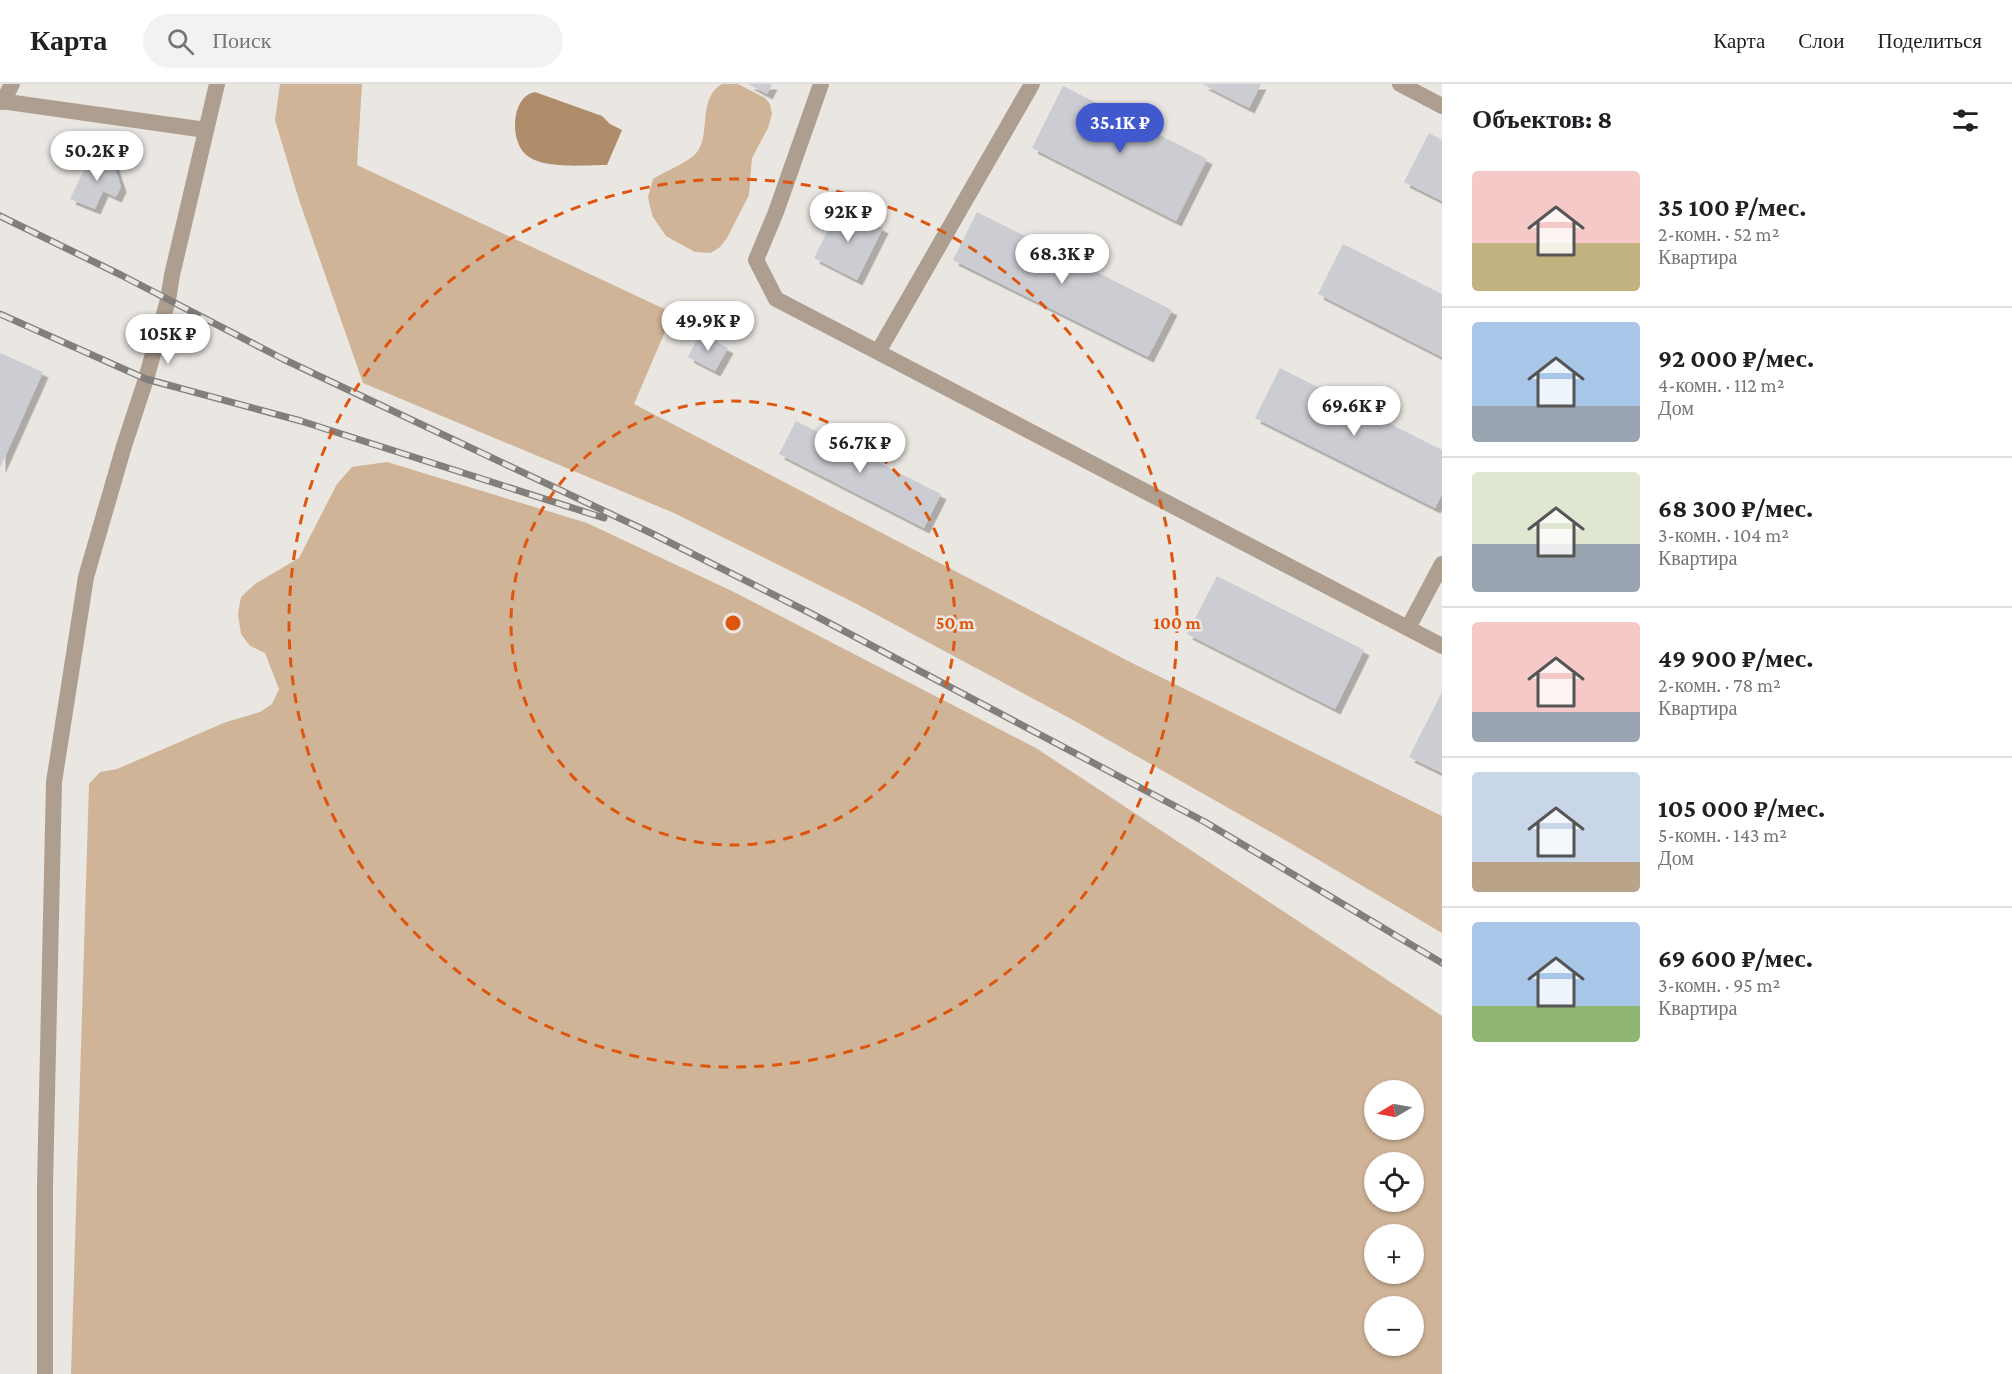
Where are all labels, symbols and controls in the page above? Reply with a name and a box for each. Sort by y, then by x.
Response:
search box [143,14,563,68]
text: Карта [30,25,107,56]
icon: search [164,25,197,58]
text: Поиск [212,28,271,53]
text: Карта [1713,29,1765,53]
text: Слои [1798,29,1844,53]
text: Поделиться [1877,29,1982,53]
pin: 35.1K ₽ [1065,103,1175,154]
icon: filters [1949,104,1982,137]
text: Объектов: 8 [1472,105,1612,134]
text: 35.1K ₽ [1090,111,1150,133]
pin: 50.2K ₽ [42,131,152,182]
text: 50.2K ₽ [65,139,129,161]
pin: 92K ₽ [806,192,890,243]
text: 35 100 ₽/мес. [1658,193,1806,222]
icon: home [1520,195,1592,267]
text: 92K ₽ [824,200,872,222]
text: 2-комн. · 52 m² [1658,223,1779,245]
pin: 68.3K ₽ [1007,234,1117,285]
text: 68.3K ₽ [1029,242,1095,264]
text: Квартира [1658,246,1737,268]
pin: 49.9K ₽ [653,301,763,352]
text: 49.9K ₽ [675,309,741,331]
pin: 105K ₽ [119,314,217,365]
text: 105K ₽ [139,322,197,344]
text: 92 000 ₽/мес. [1658,344,1814,373]
icon: home [1520,346,1592,418]
text: 4-комн. · 112 m² [1658,374,1785,396]
pin: 69.6K ₽ [1299,386,1409,437]
text: 69.6K ₽ [1322,394,1386,416]
text: Дом [1658,397,1694,419]
pin: 56.7K ₽ [805,423,915,474]
text: 56.7K ₽ [829,431,891,453]
text: 68 300 ₽/мес. [1658,494,1813,523]
icon: home [1520,496,1592,568]
text: 3-комн. · 104 m² [1658,524,1789,546]
text: Квартира [1658,547,1737,569]
centre of rings [723,613,743,633]
text: 50 m [936,613,975,633]
text: 100 m [1153,613,1201,633]
text: 49 900 ₽/мес. [1658,644,1814,673]
icon: home [1520,646,1592,718]
text: 2-комн. · 78 m² [1658,674,1781,696]
text: Квартира [1658,697,1737,719]
text: 105 000 ₽/мес. [1658,794,1825,823]
icon: home [1520,796,1592,868]
text: 5-комн. · 143 m² [1658,824,1787,846]
text: Дом [1658,847,1694,869]
text: 69 600 ₽/мес. [1658,944,1813,973]
icon: home [1520,946,1592,1018]
text: 3-комн. · 95 m² [1658,974,1780,996]
text: Квартира [1658,997,1737,1019]
north arrow [1364,1080,1424,1140]
map controls [1364,1080,1424,1356]
button: locate [1364,1152,1424,1212]
button: + [1364,1224,1424,1284]
button: − [1364,1296,1424,1356]

